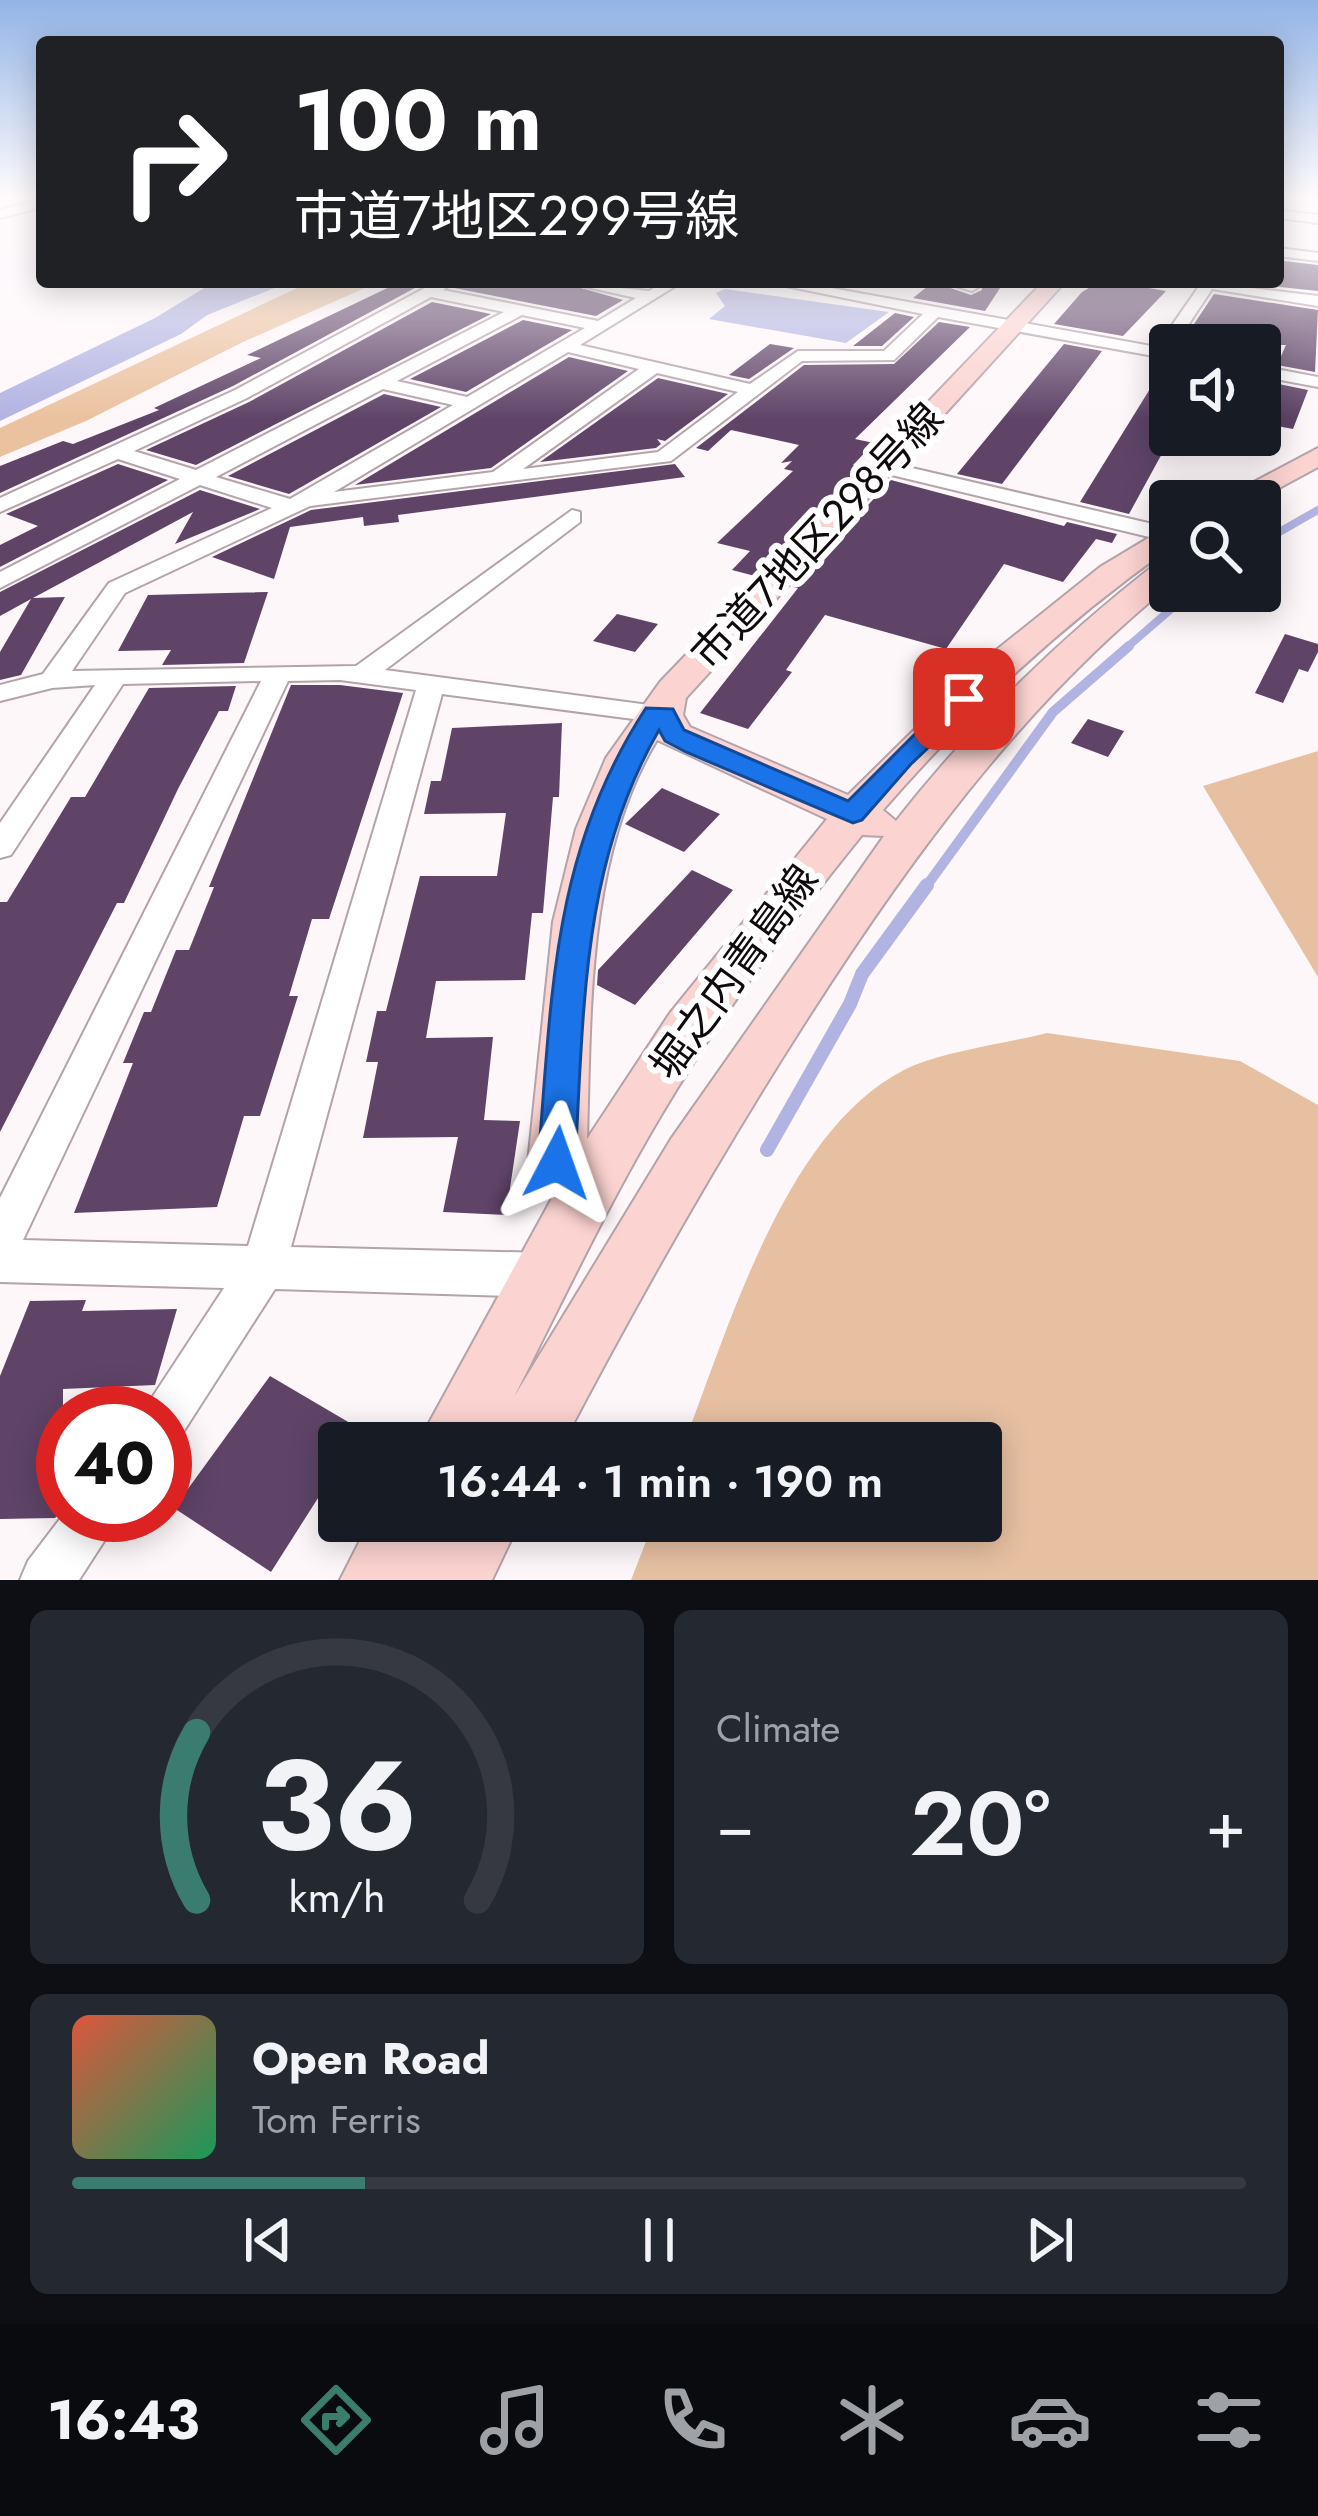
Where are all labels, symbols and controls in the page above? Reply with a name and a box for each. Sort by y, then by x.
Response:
text: 100 m [294,60,542,182]
icon: right [96,84,252,240]
text: 市道7地区299号線 [294,177,739,255]
map controls [1149,324,1281,612]
button: sound [1149,324,1281,456]
street label: 市道7地区298号線 [677,389,957,683]
button: search [1149,480,1281,612]
pin [913,648,1015,750]
icon: arrive [931,666,997,732]
street label: 堀之内青島線 [635,852,833,1092]
position arrow [494,1100,620,1226]
speed limit sign: 40 [36,1386,192,1542]
text: 16:44 · 1 min · 190 m [437,1449,883,1514]
text: Climate [716,1700,840,1757]
text: 36 [256,1715,417,1896]
text: 20° [910,1759,1051,1889]
text: − [716,1777,755,1873]
text: + [1205,1777,1246,1873]
text: km/h [289,1866,385,1928]
text: Open Road [252,2026,490,2091]
text: Tom Ferris [252,2091,421,2148]
icon: previous [235,2207,301,2273]
icon: pause [626,2207,692,2273]
icon: next [1017,2207,1083,2273]
icon: directions [294,2378,378,2462]
icon: music [473,2378,557,2462]
icon: phone [651,2378,735,2462]
icon: climate [830,2378,914,2462]
icon: car [1008,2378,1092,2462]
icon: filters [1187,2378,1271,2462]
text: 16:43 [47,2381,200,2459]

